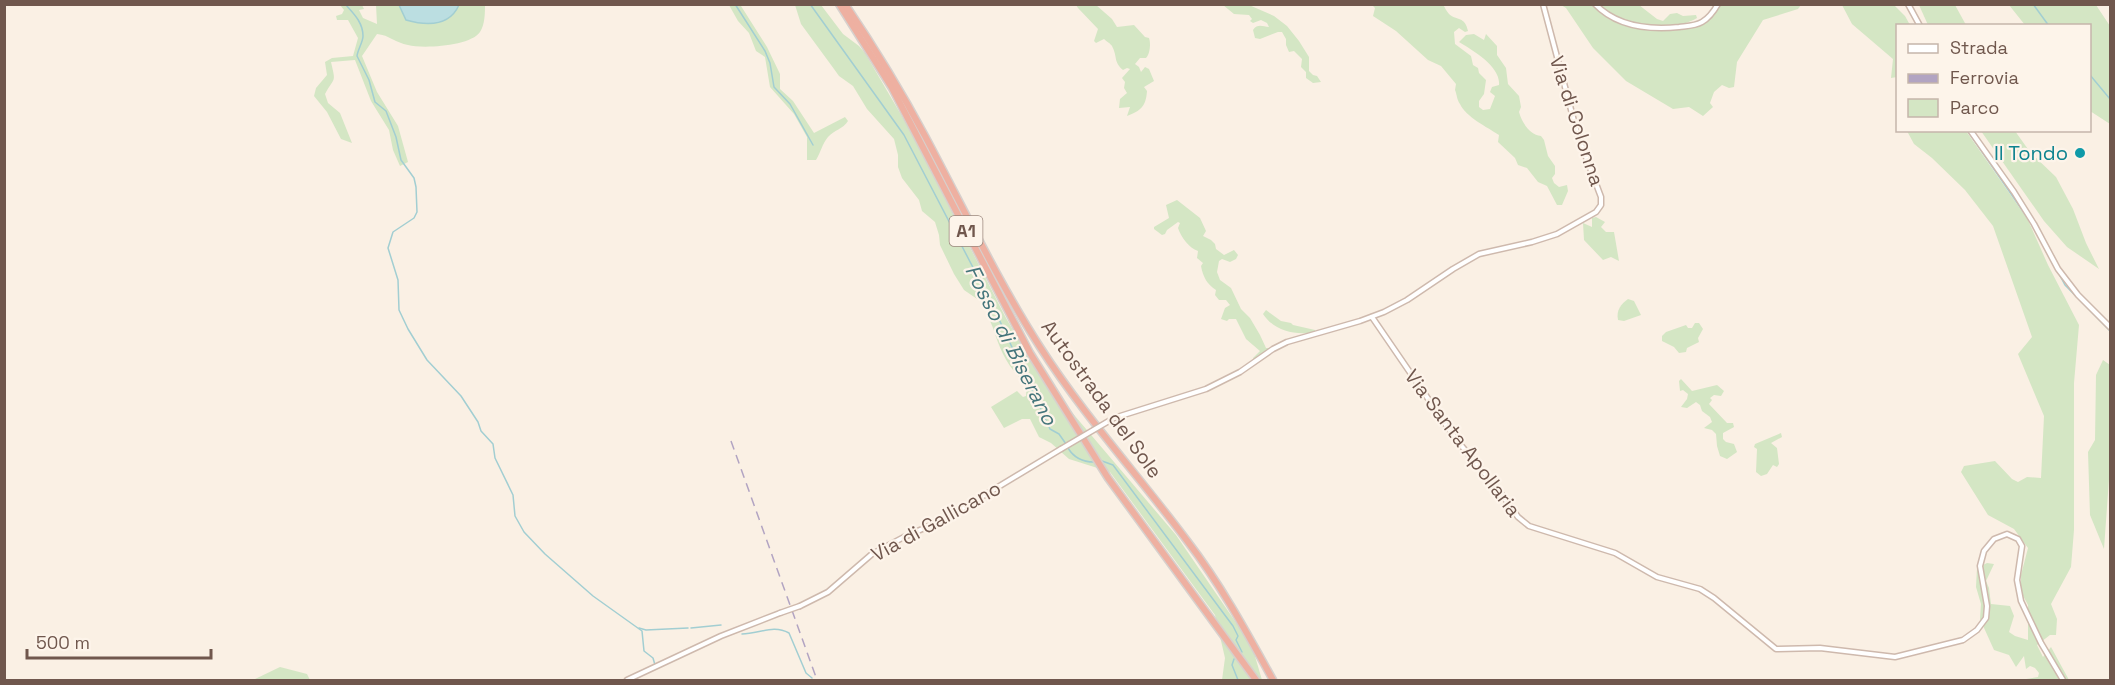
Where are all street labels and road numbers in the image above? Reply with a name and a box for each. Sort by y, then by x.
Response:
street label: Via di Colonna [1544,53,1610,189]
road number: A1 [950,216,982,246]
street label: Autostrada del Sole [1036,315,1168,483]
street label: Via Santa Apollaria [1399,364,1527,522]
street label: Via di Gallicano [867,475,1005,567]

